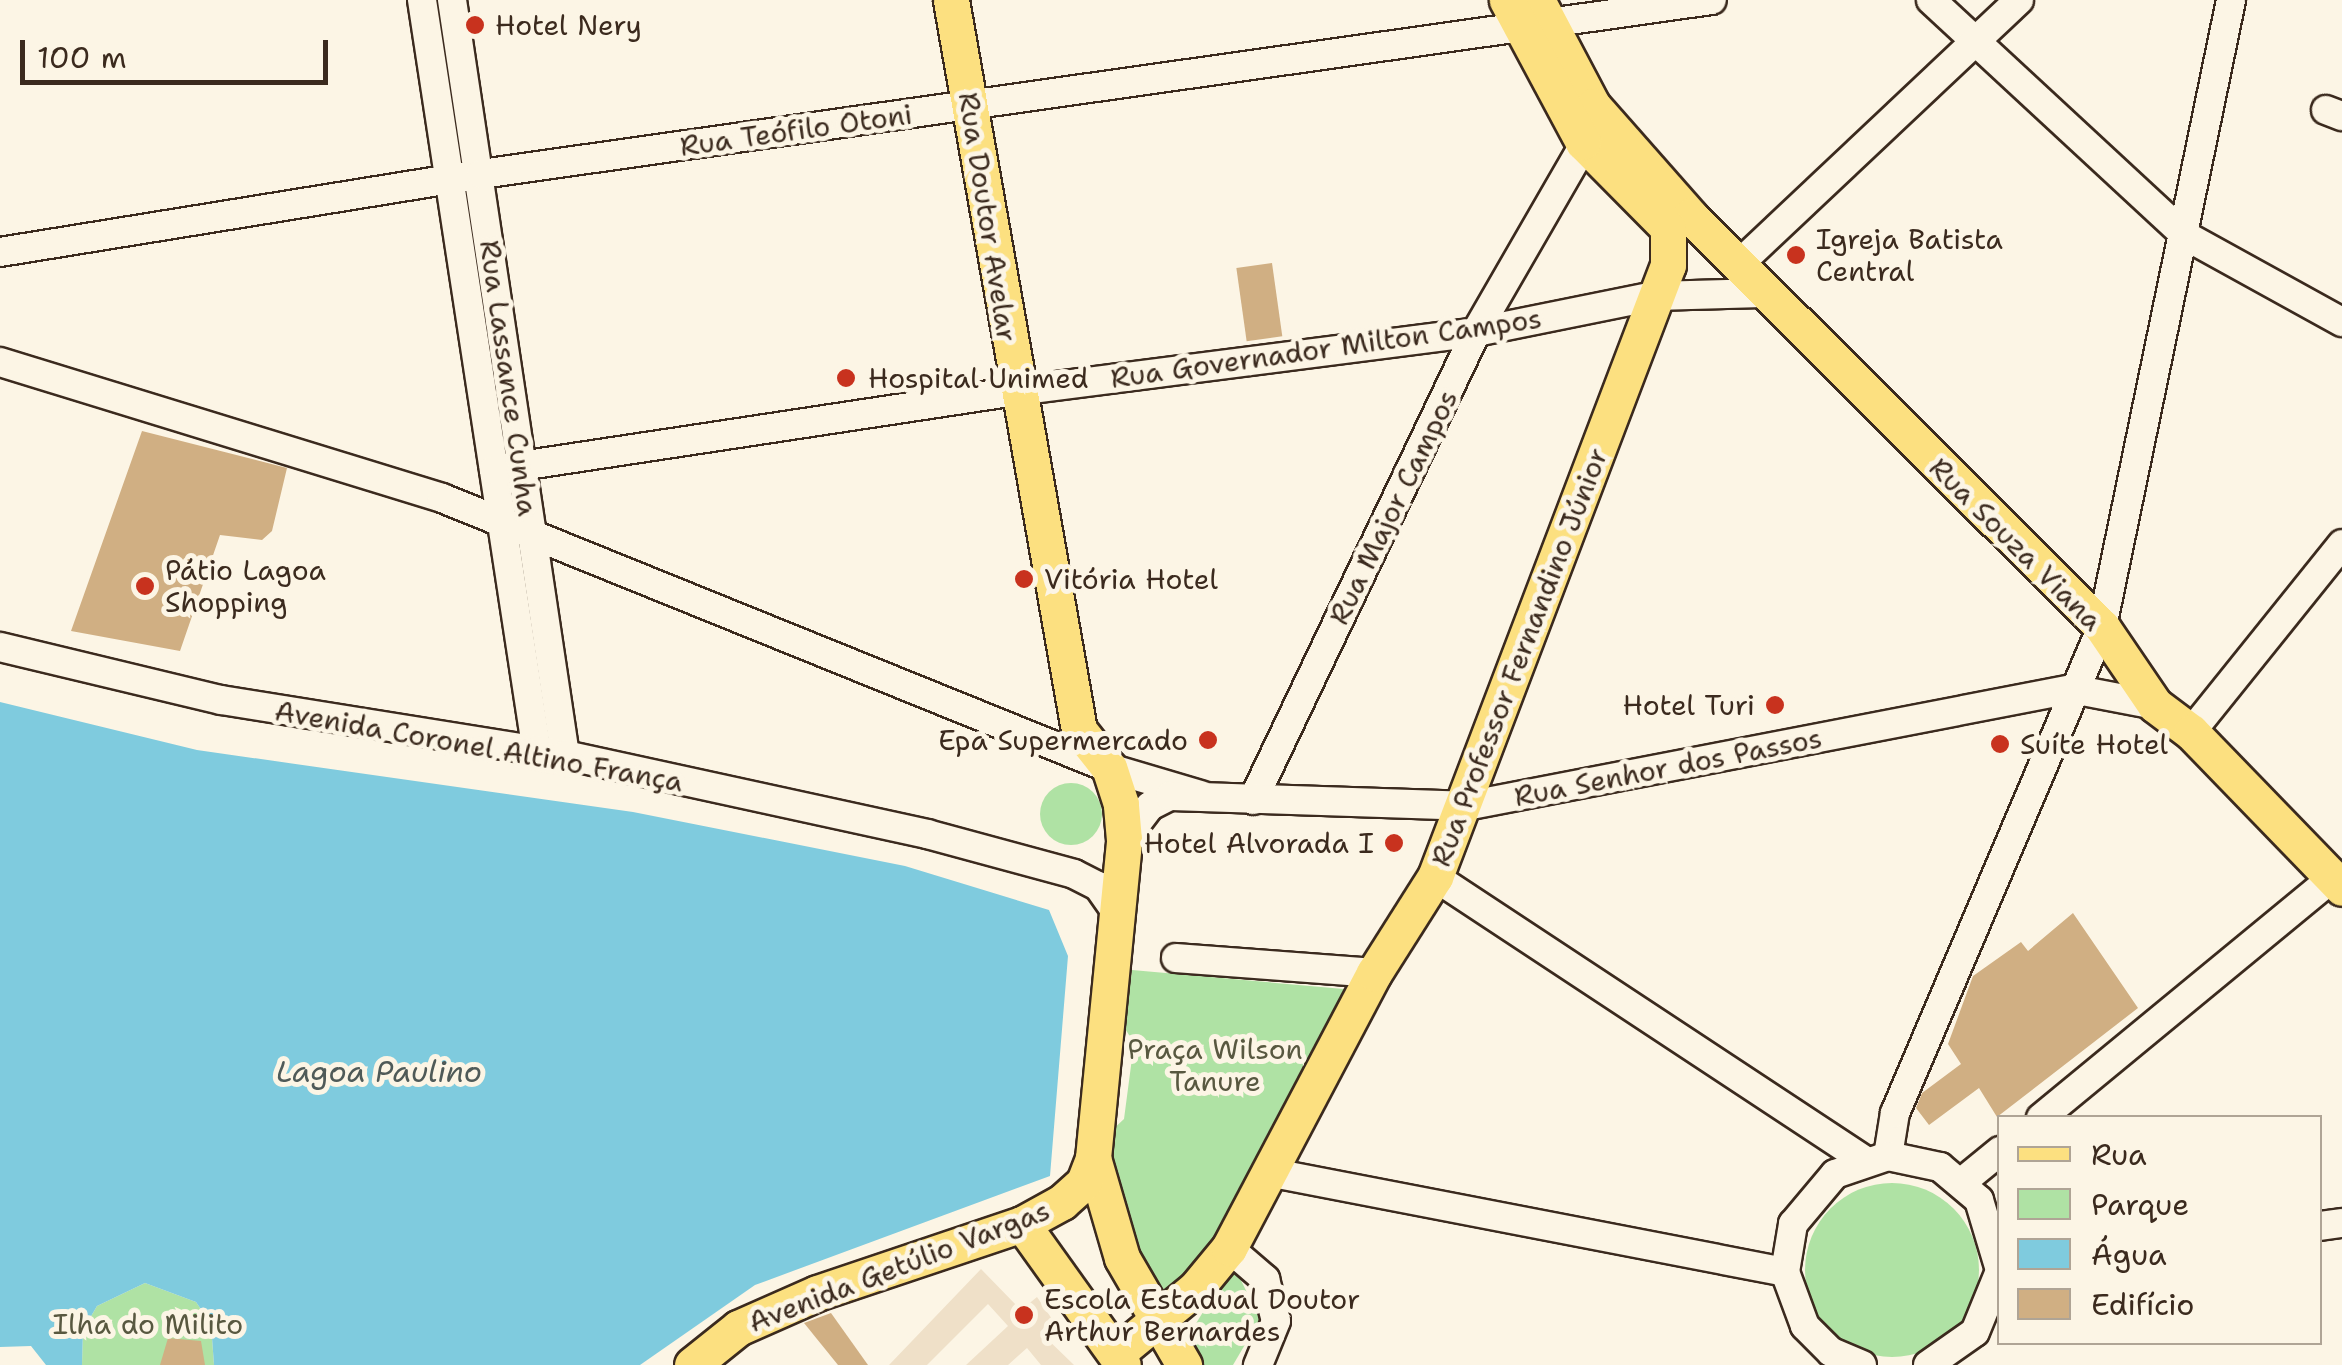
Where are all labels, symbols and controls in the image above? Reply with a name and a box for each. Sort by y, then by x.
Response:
place label: Hotel Nery [495,8,642,42]
marker: Hotel Nery [464,14,486,36]
scale bar [25,20,332,82]
text: 100 m [37,37,127,78]
street label: Rua Doutor Avelar [952,90,1024,344]
street label: Rua Teófilo Otoni [678,97,914,163]
place label: Igreja Batista Central [1816,222,2003,288]
street label: Rua Lassance Cunha [473,238,545,518]
marker: Igreja Batista Central [1785,244,1807,266]
street label: Rua Governador Milton Campos [1108,301,1544,395]
place label: Hospital Unimed [868,361,1088,395]
marker: Hospital Unimed [833,365,859,391]
street label: Rua Major Campos [1322,384,1464,630]
street label: Rua Professor Fernandino Júnior [1423,443,1615,871]
street label: Rua Souza Viana [1923,451,2109,637]
place label: Pátio Lagoa Shopping [165,553,326,619]
place label: Vitória Hotel [1044,562,1218,596]
marker: Vitória Hotel [1013,568,1035,590]
marker: Pátio Lagoa Shopping [134,575,156,597]
place label: Hotel Turi [1623,688,1755,722]
street label: Avenida Coronel Altino França [272,694,686,798]
marker: Hotel Turi [1764,694,1786,716]
street label: Rua Senhor dos Passos [1511,721,1825,813]
place label: Epa Supermercado [938,723,1188,757]
place label: Suíte Hotel [2020,727,2168,761]
marker: Epa Supermercado [1197,729,1219,751]
marker: Suíte Hotel [1989,733,2011,755]
place label: Hotel Alvorada I [1144,826,1374,860]
marker: Hotel Alvorada I [1383,832,1405,854]
park label: Praça Wilson Tanure [1127,1032,1303,1098]
water label: Lagoa Paulino [276,1054,482,1090]
legend [1997,1115,2322,1345]
text: Rua [2091,1134,2147,1175]
text: Parque [2091,1184,2189,1225]
street label: Avenida Getúlio Vargas [744,1193,1054,1339]
text: Água [2091,1234,2167,1275]
place label: Escola Estadual Doutor Arthur Bernardes [1044,1282,1360,1348]
text: Edifício [2091,1284,2195,1325]
marker: Escola Estadual Doutor Arthur Bernardes [1013,1304,1035,1326]
park label: Ilha do Milito [53,1307,243,1341]

